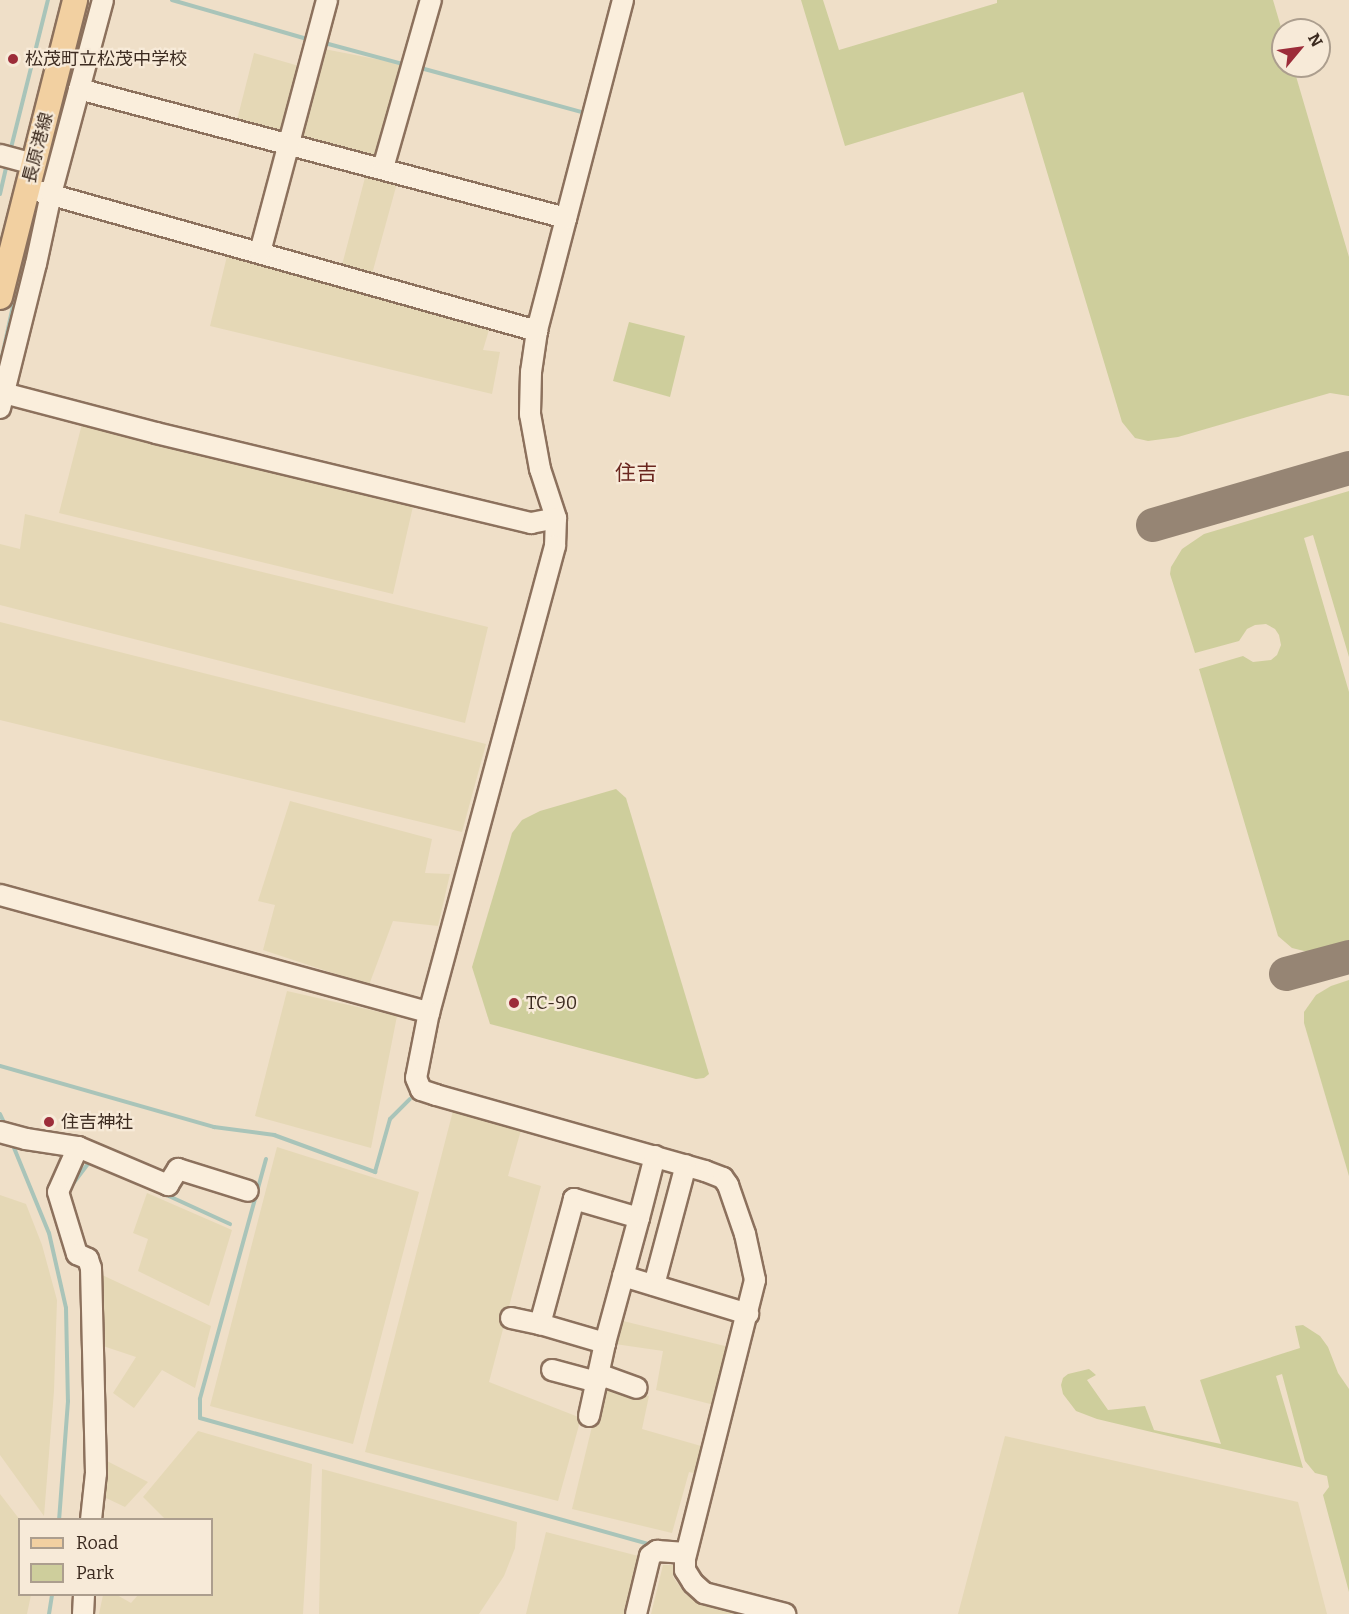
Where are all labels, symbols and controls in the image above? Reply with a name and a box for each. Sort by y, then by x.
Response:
north arrow [1271,18,1331,78]
text: N [1304,30,1327,50]
place label: 松茂町立松茂中学校 [25,48,187,70]
marker: 松茂町立松茂中学校 [6,52,20,66]
street label: 長原港線 [18,110,58,186]
district label: 住吉 [615,460,657,486]
place label: TC-90 [526,992,577,1014]
marker: TC-90 [507,996,521,1010]
place label: 住吉神社 [61,1111,133,1133]
marker: 住吉神社 [42,1115,56,1129]
legend [18,1518,213,1596]
text: Road [76,1532,118,1554]
text: Park [76,1562,114,1584]

